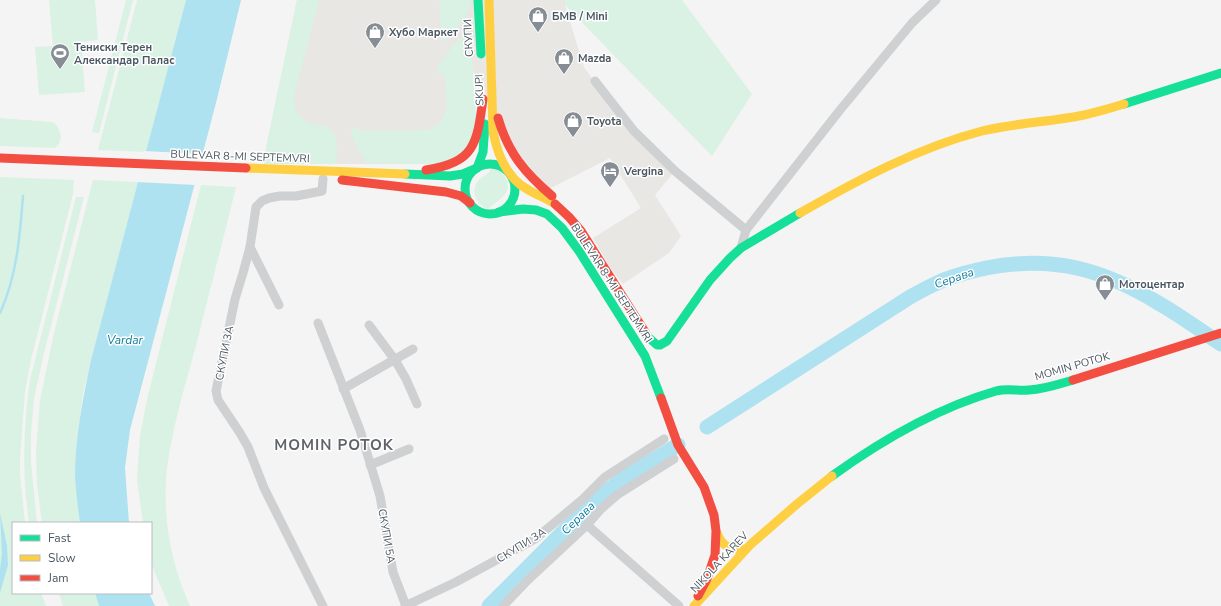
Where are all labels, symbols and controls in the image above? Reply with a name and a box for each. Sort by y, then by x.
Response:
shop icon: БМВ / Mini [527,5,549,33]
place label: БМВ / Mini [552,9,608,24]
street label: СКУПИ [460,19,477,57]
shop icon: Хубо Маркет [364,21,386,49]
place label: Хубо Маркет [388,25,459,40]
place label: Тениски Терен Александар Палас [74,40,175,68]
sports icon: Тениски Терен Александар Палас [49,42,71,70]
shop icon: Mazda [553,47,575,75]
place label: Mazda [578,51,611,66]
street label: SKUPI [471,74,488,106]
shop icon: Toyota [562,110,584,138]
place label: Toyota [587,114,621,129]
street label: BULEVAR 8-MI SEPTEMVRI [170,147,310,166]
hotel icon: Vergina [599,160,621,188]
place label: Vergina [623,164,663,179]
street label: BULEVAR 8-MI SEPTEMVRI [567,221,656,346]
water label: Серава [932,264,976,292]
shop icon: Мотоцентар [1094,273,1116,301]
place label: Мотоцентар [1119,277,1185,292]
street label: СКУПИ 3А [212,324,237,382]
water label: Vardar [107,332,144,348]
street label: MOMIN POTOK [1033,348,1112,384]
district label: MOMIN POTOK [274,435,394,455]
water label: Серава [558,498,598,538]
street label: СКУПИ 5А [374,507,399,565]
legend [12,522,152,594]
street label: СКУПИ 3А [494,524,549,566]
street label: NIKOLA KAREV [687,528,752,596]
text: Fast [48,530,71,546]
text: Slow [48,550,76,566]
text: Jam [47,570,69,586]

